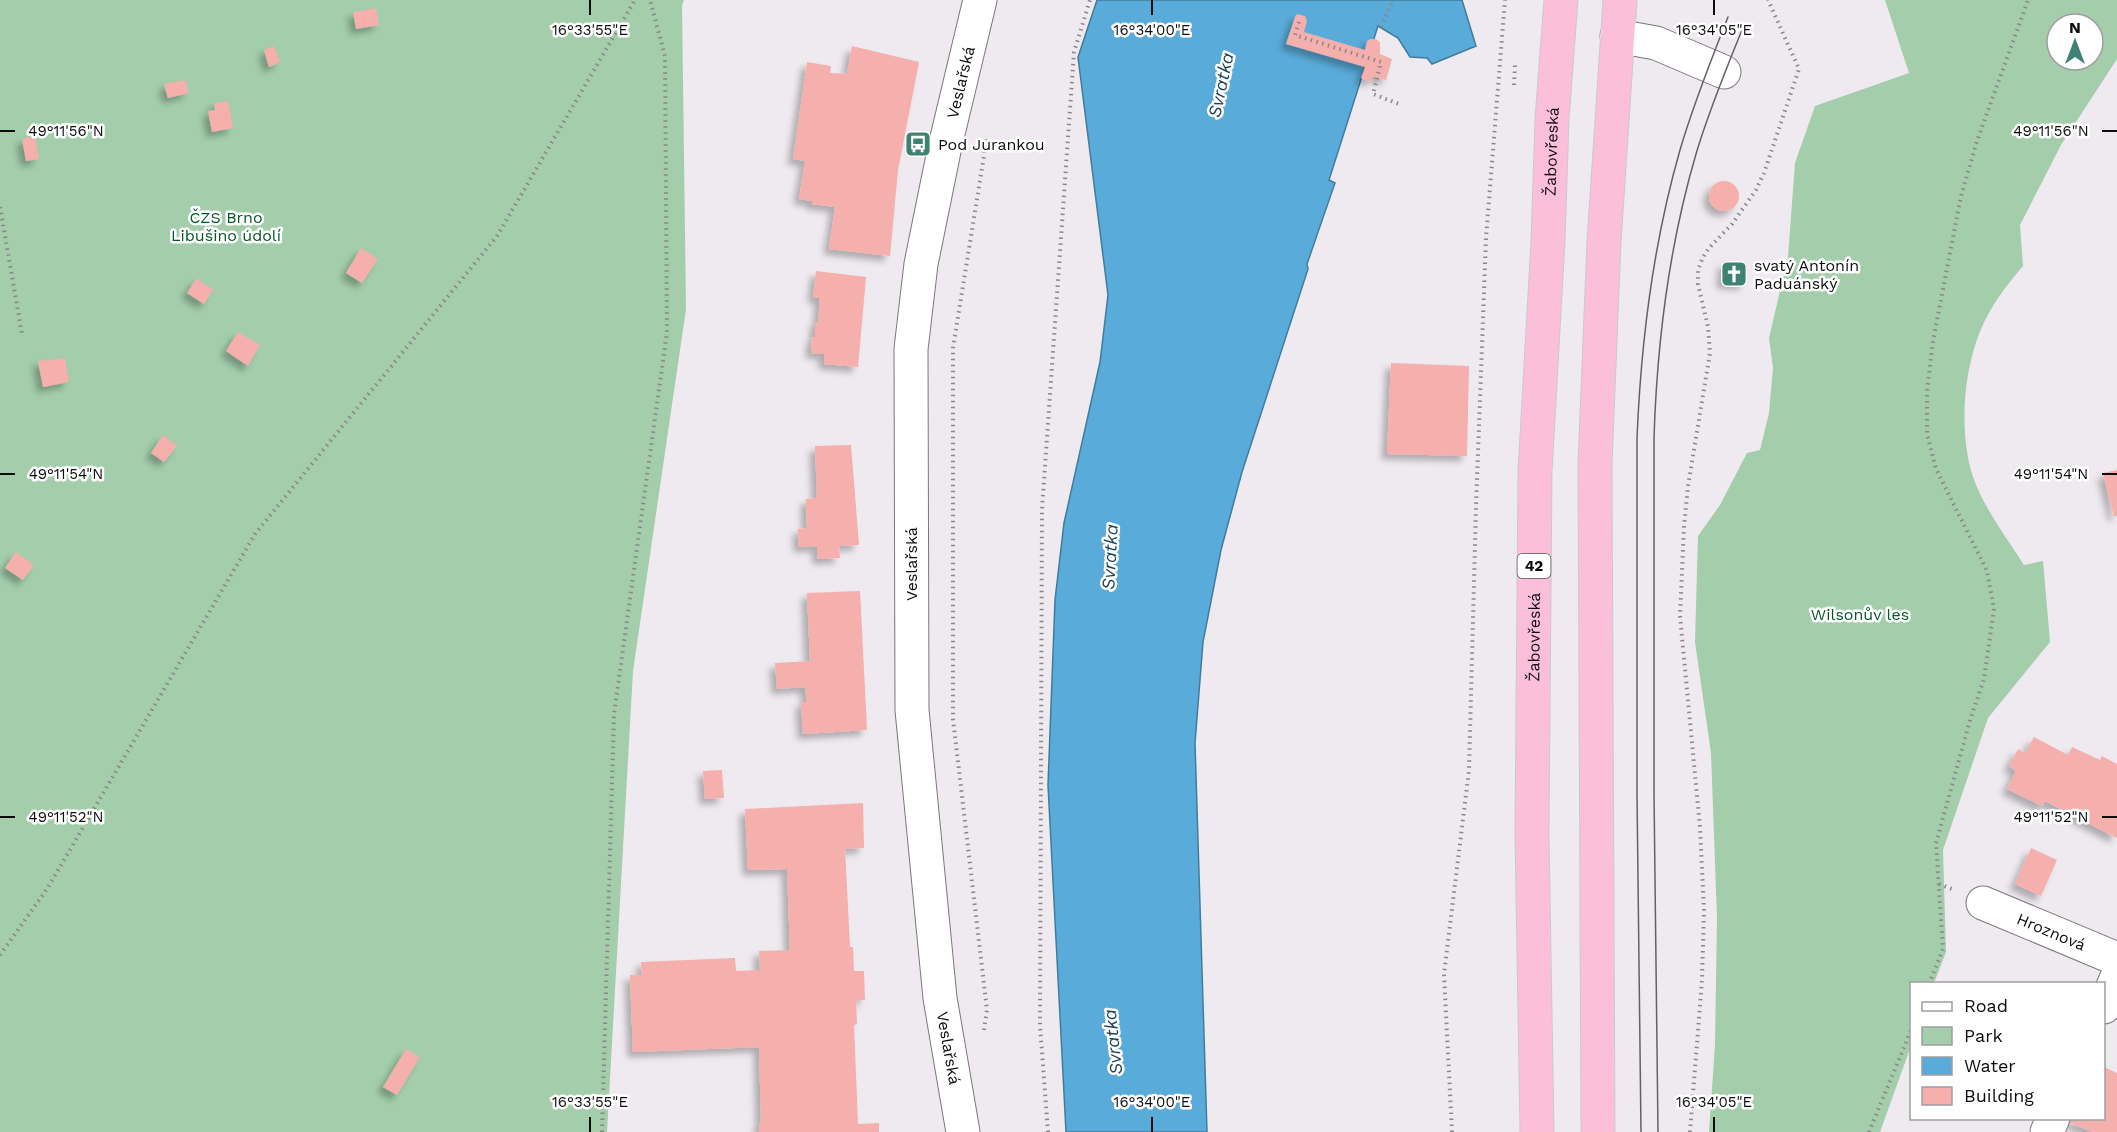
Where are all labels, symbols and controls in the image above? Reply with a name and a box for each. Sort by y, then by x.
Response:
north arrow [2045,12,2105,72]
text: N [2069,18,2081,37]
text: 16°33'55"E [552,21,628,39]
text: 16°34'00"E [1114,21,1190,39]
text: 16°34'05"E [1676,21,1752,39]
street label: Veslařská [943,44,979,120]
water label: Svratka [1203,51,1238,119]
street label: Žabovřeská [1540,106,1563,196]
text: 49°11'56"N [28,122,104,140]
text: 49°11'56"N [2013,122,2089,140]
bus stop icon: Pod Jurankou [903,129,933,159]
place label: Pod Jurankou [938,135,1045,154]
park label: ČZS Brno Libušino údolí [171,208,281,245]
place label: svatý Antonín Paduánský [1754,256,1859,293]
church icon: svatý Antonín Paduánský [1719,259,1749,289]
text: 49°11'54"N [29,465,103,483]
text: 49°11'54"N [2014,465,2088,483]
water label: Svratka [1097,524,1122,590]
street label: Veslařská [902,527,921,601]
road number: 42 [1518,554,1550,578]
street label: Žabovřeská [1524,592,1544,682]
park label: Wilsonův les [1811,605,1909,624]
text: 49°11'52"N [28,808,104,826]
text: 49°11'52"N [2013,808,2089,826]
street label: Hroznová [2014,909,2088,955]
legend [1910,982,2105,1120]
text: Road [1964,995,2008,1016]
water label: Svratka [1099,1008,1126,1076]
street label: Veslařská [933,1010,964,1086]
text: Park [1964,1025,2003,1046]
text: Water [1964,1055,2016,1076]
text: Building [1964,1085,2034,1106]
text: 16°33'55"E [552,1093,628,1111]
text: 16°34'00"E [1114,1093,1190,1111]
text: 16°34'05"E [1676,1093,1752,1111]

